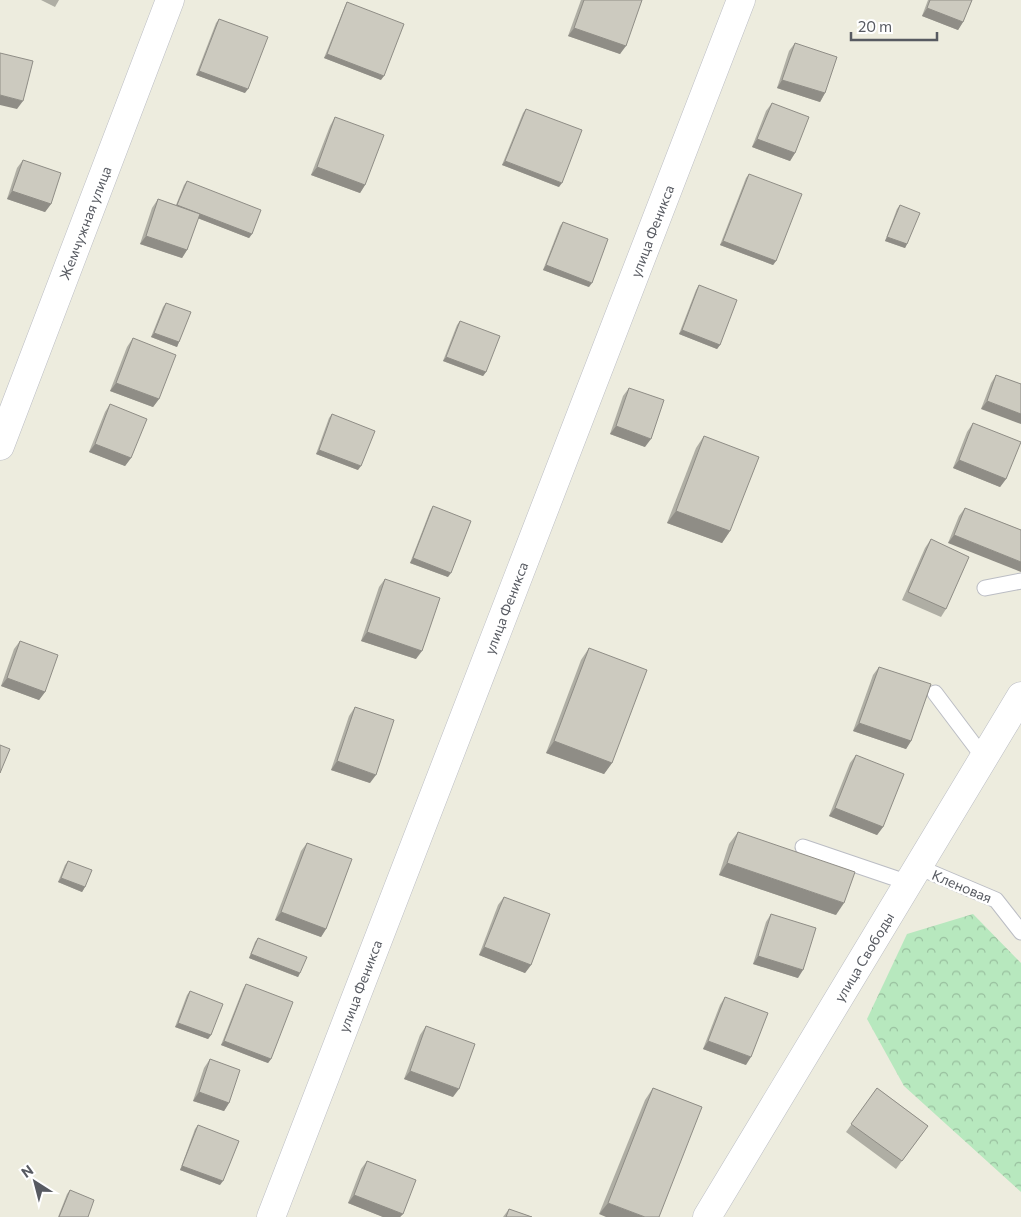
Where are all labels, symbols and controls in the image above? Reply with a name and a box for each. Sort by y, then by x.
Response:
scale bar [851,10,937,42]
text: 20 m [858,17,892,35]
street label: Жемчужная улица [55,164,115,282]
street label: улица Феникса [627,182,677,280]
street label: улица Феникса [481,559,531,657]
street label: Кленовая [930,866,994,906]
street label: улица Свободы [831,909,897,1005]
street label: улица Феникса [335,937,385,1035]
north arrow [10,1157,60,1207]
text: N [18,1161,36,1181]

